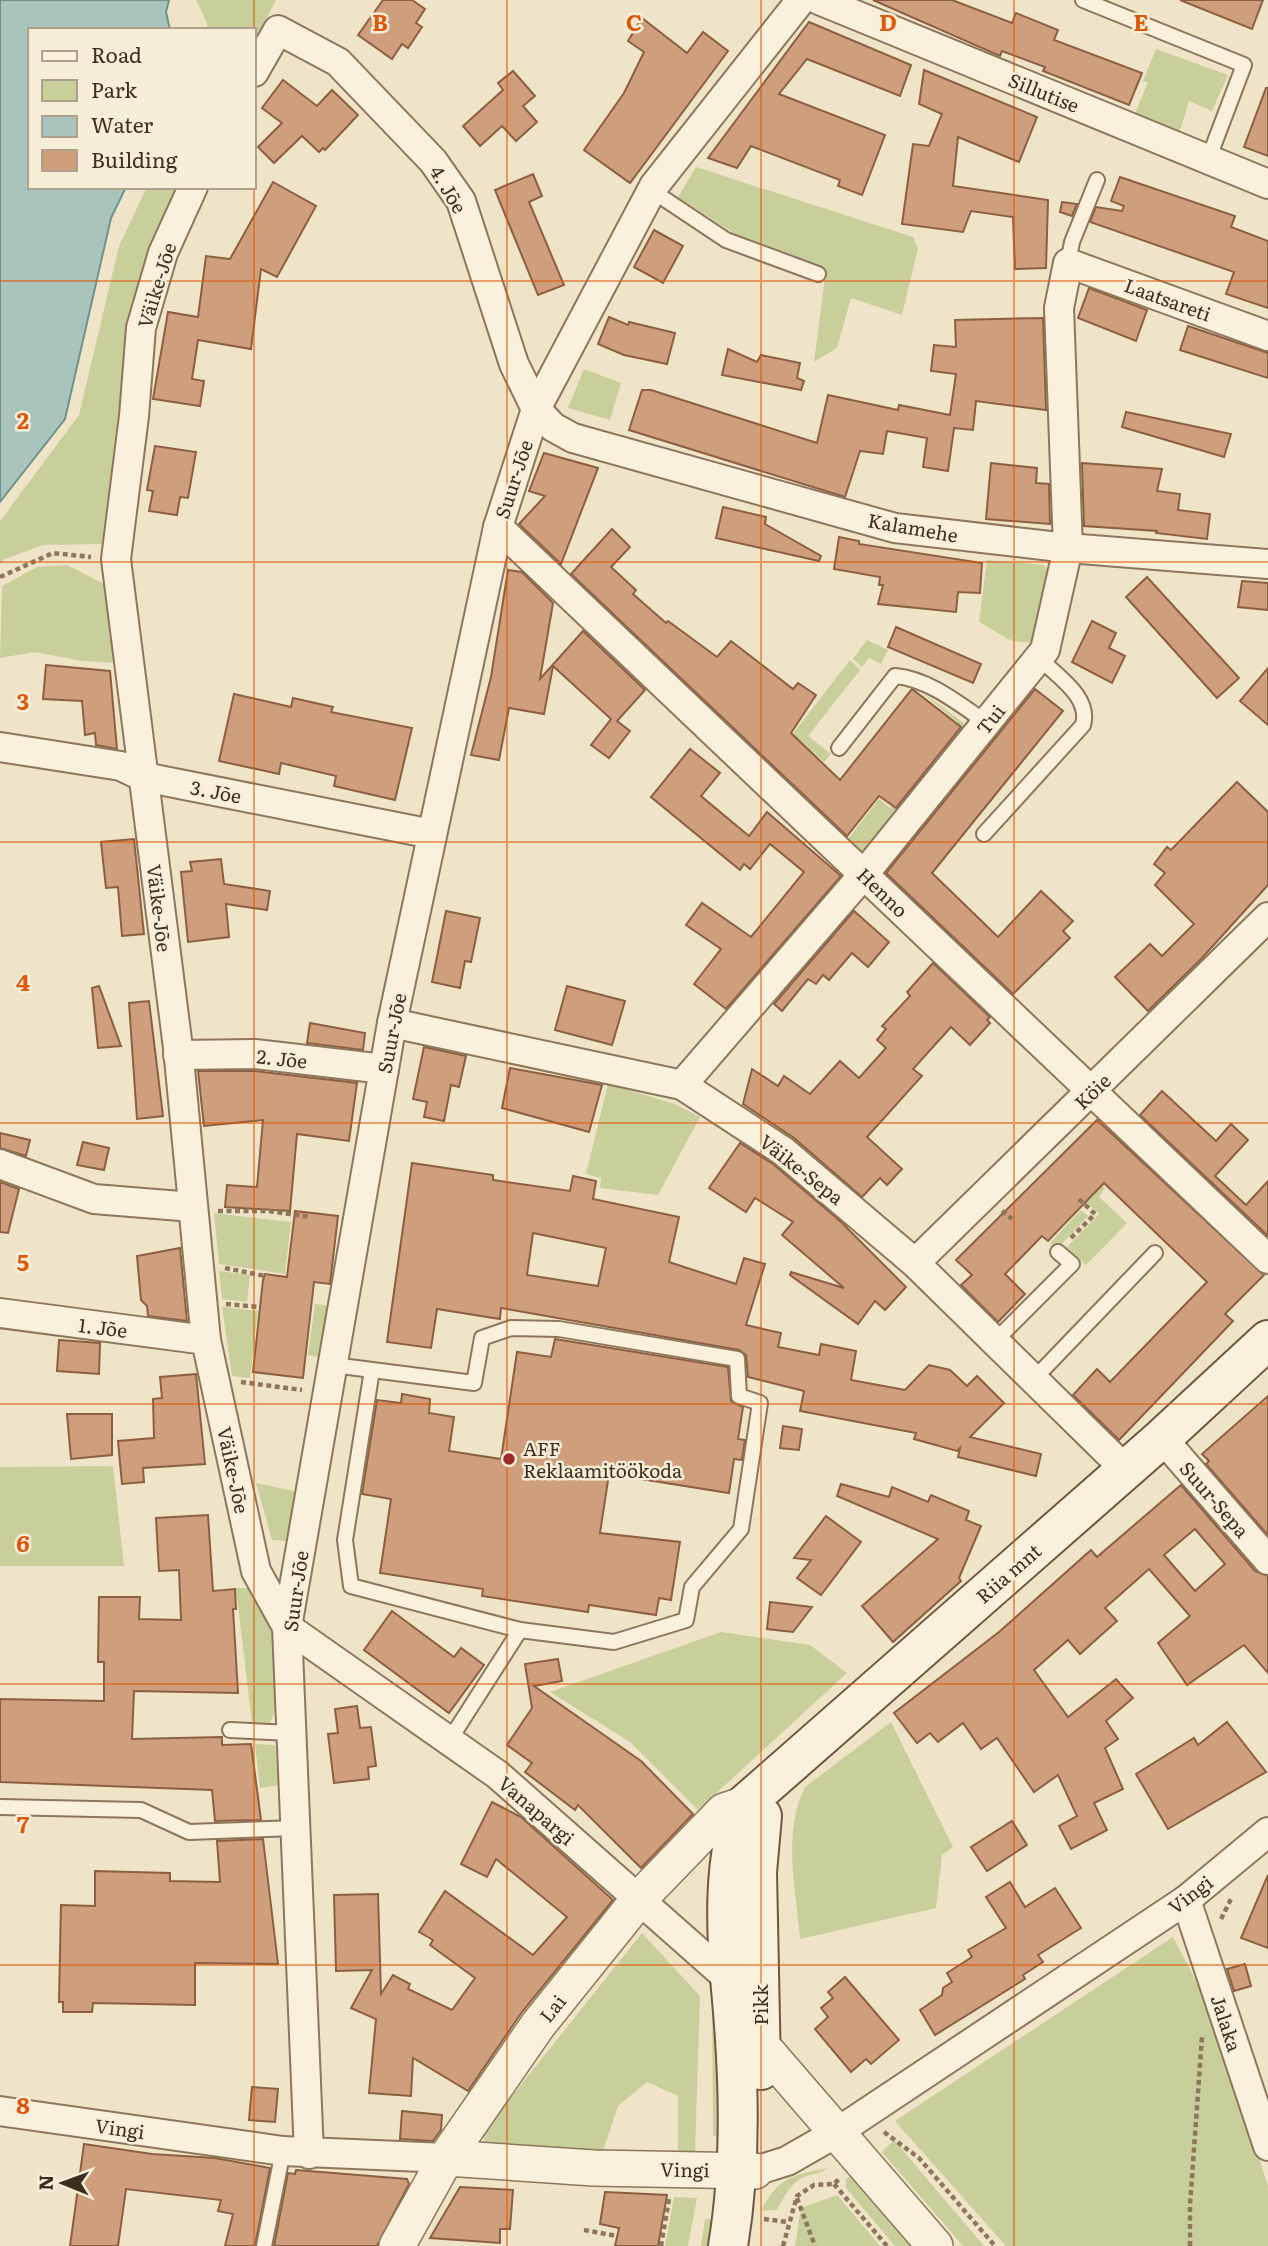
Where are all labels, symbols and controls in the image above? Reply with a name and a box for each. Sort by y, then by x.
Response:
text: B [372,4,388,38]
text: C [626,4,642,38]
text: D [879,4,897,38]
text: E [1133,4,1149,38]
legend [28,28,256,189]
text: Road [91,38,142,69]
street label: Sillutise [1004,65,1084,119]
text: Park [91,73,137,104]
text: Water [91,108,153,139]
text: Building [91,143,178,174]
street label: 4. Jõe [424,160,474,218]
street label: Väike-Jõe [130,239,182,331]
street label: Laatsareti [1121,270,1215,328]
text: 2 [17,402,29,436]
street label: Suur-Jõe [487,436,539,522]
street label: Kalamehe [866,505,960,549]
text: 3 [17,683,29,717]
street label: Tui [969,698,1011,740]
street label: 3. Jõe [188,772,244,810]
street label: Henno [851,861,915,923]
street label: Väike-Jõe [141,863,179,954]
text: 4 [16,964,30,998]
street label: Suur-Jõe [369,990,413,1076]
street label: 2. Jõe [255,1041,309,1075]
street label: Köie [1067,1067,1117,1115]
street label: Väike-Sepa [754,1127,851,1211]
text: 5 [17,1244,29,1278]
street label: 1. Jõe [77,1310,129,1344]
street label: Väike-Jõe [211,1424,257,1516]
place label: AFF Reklaamitöökoda [523,1434,683,1484]
marker: AFF Reklaamitöökoda [501,1451,517,1467]
street label: Suur-Sepa [1174,1455,1257,1544]
text: 6 [16,1525,30,1559]
street label: Riia mnt [969,1537,1047,1609]
street label: Suur-Jõe [275,1549,315,1633]
street label: Vanapargi [493,1769,581,1851]
text: 7 [17,1806,30,1840]
street label: Vingi [1162,1868,1218,1920]
street label: Pikk [746,1984,774,2025]
street label: Lai [532,1988,572,2028]
street label: Jalaka [1205,1991,1250,2056]
text: 8 [16,2087,30,2121]
street label: Vingi [93,2111,147,2145]
north arrow [28,2148,98,2218]
street label: Vingi [660,2155,710,2183]
text: N [31,2174,59,2191]

